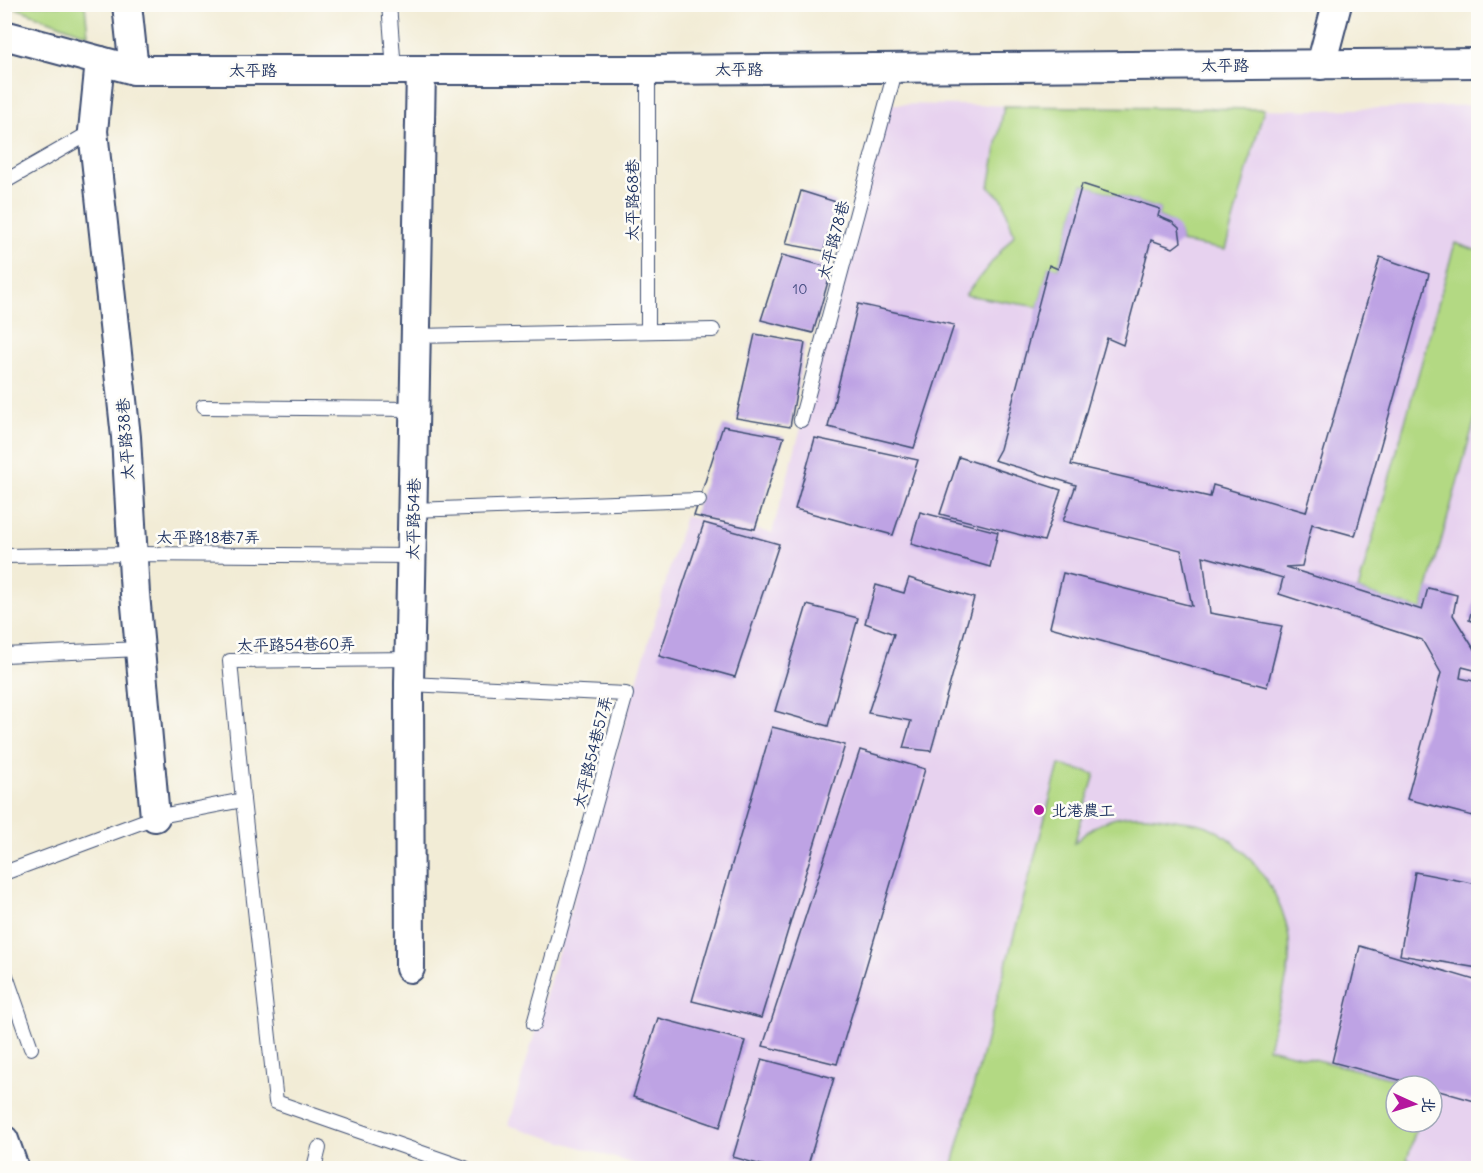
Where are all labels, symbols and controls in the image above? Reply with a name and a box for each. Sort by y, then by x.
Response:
street label: 太平路 [1201,55,1249,75]
street label: 太平路 [715,59,763,79]
street label: 太平路 [229,60,277,80]
street label: 太平路68巷 [622,159,642,241]
street label: 太平路78巷 [813,198,853,282]
house number: 10 [793,280,807,298]
street label: 太平路38巷 [112,397,138,481]
street label: 太平路54巷 [402,478,424,560]
street label: 太平路18巷7弄 [156,527,260,547]
street label: 太平路54巷60弄 [237,633,355,655]
street label: 太平路54巷57弄 [568,694,616,810]
place label: 北港農工 [1051,800,1115,820]
marker: 北港農工 [1032,803,1046,817]
north arrow [1384,1074,1444,1134]
text: 北 [1418,1096,1439,1114]

